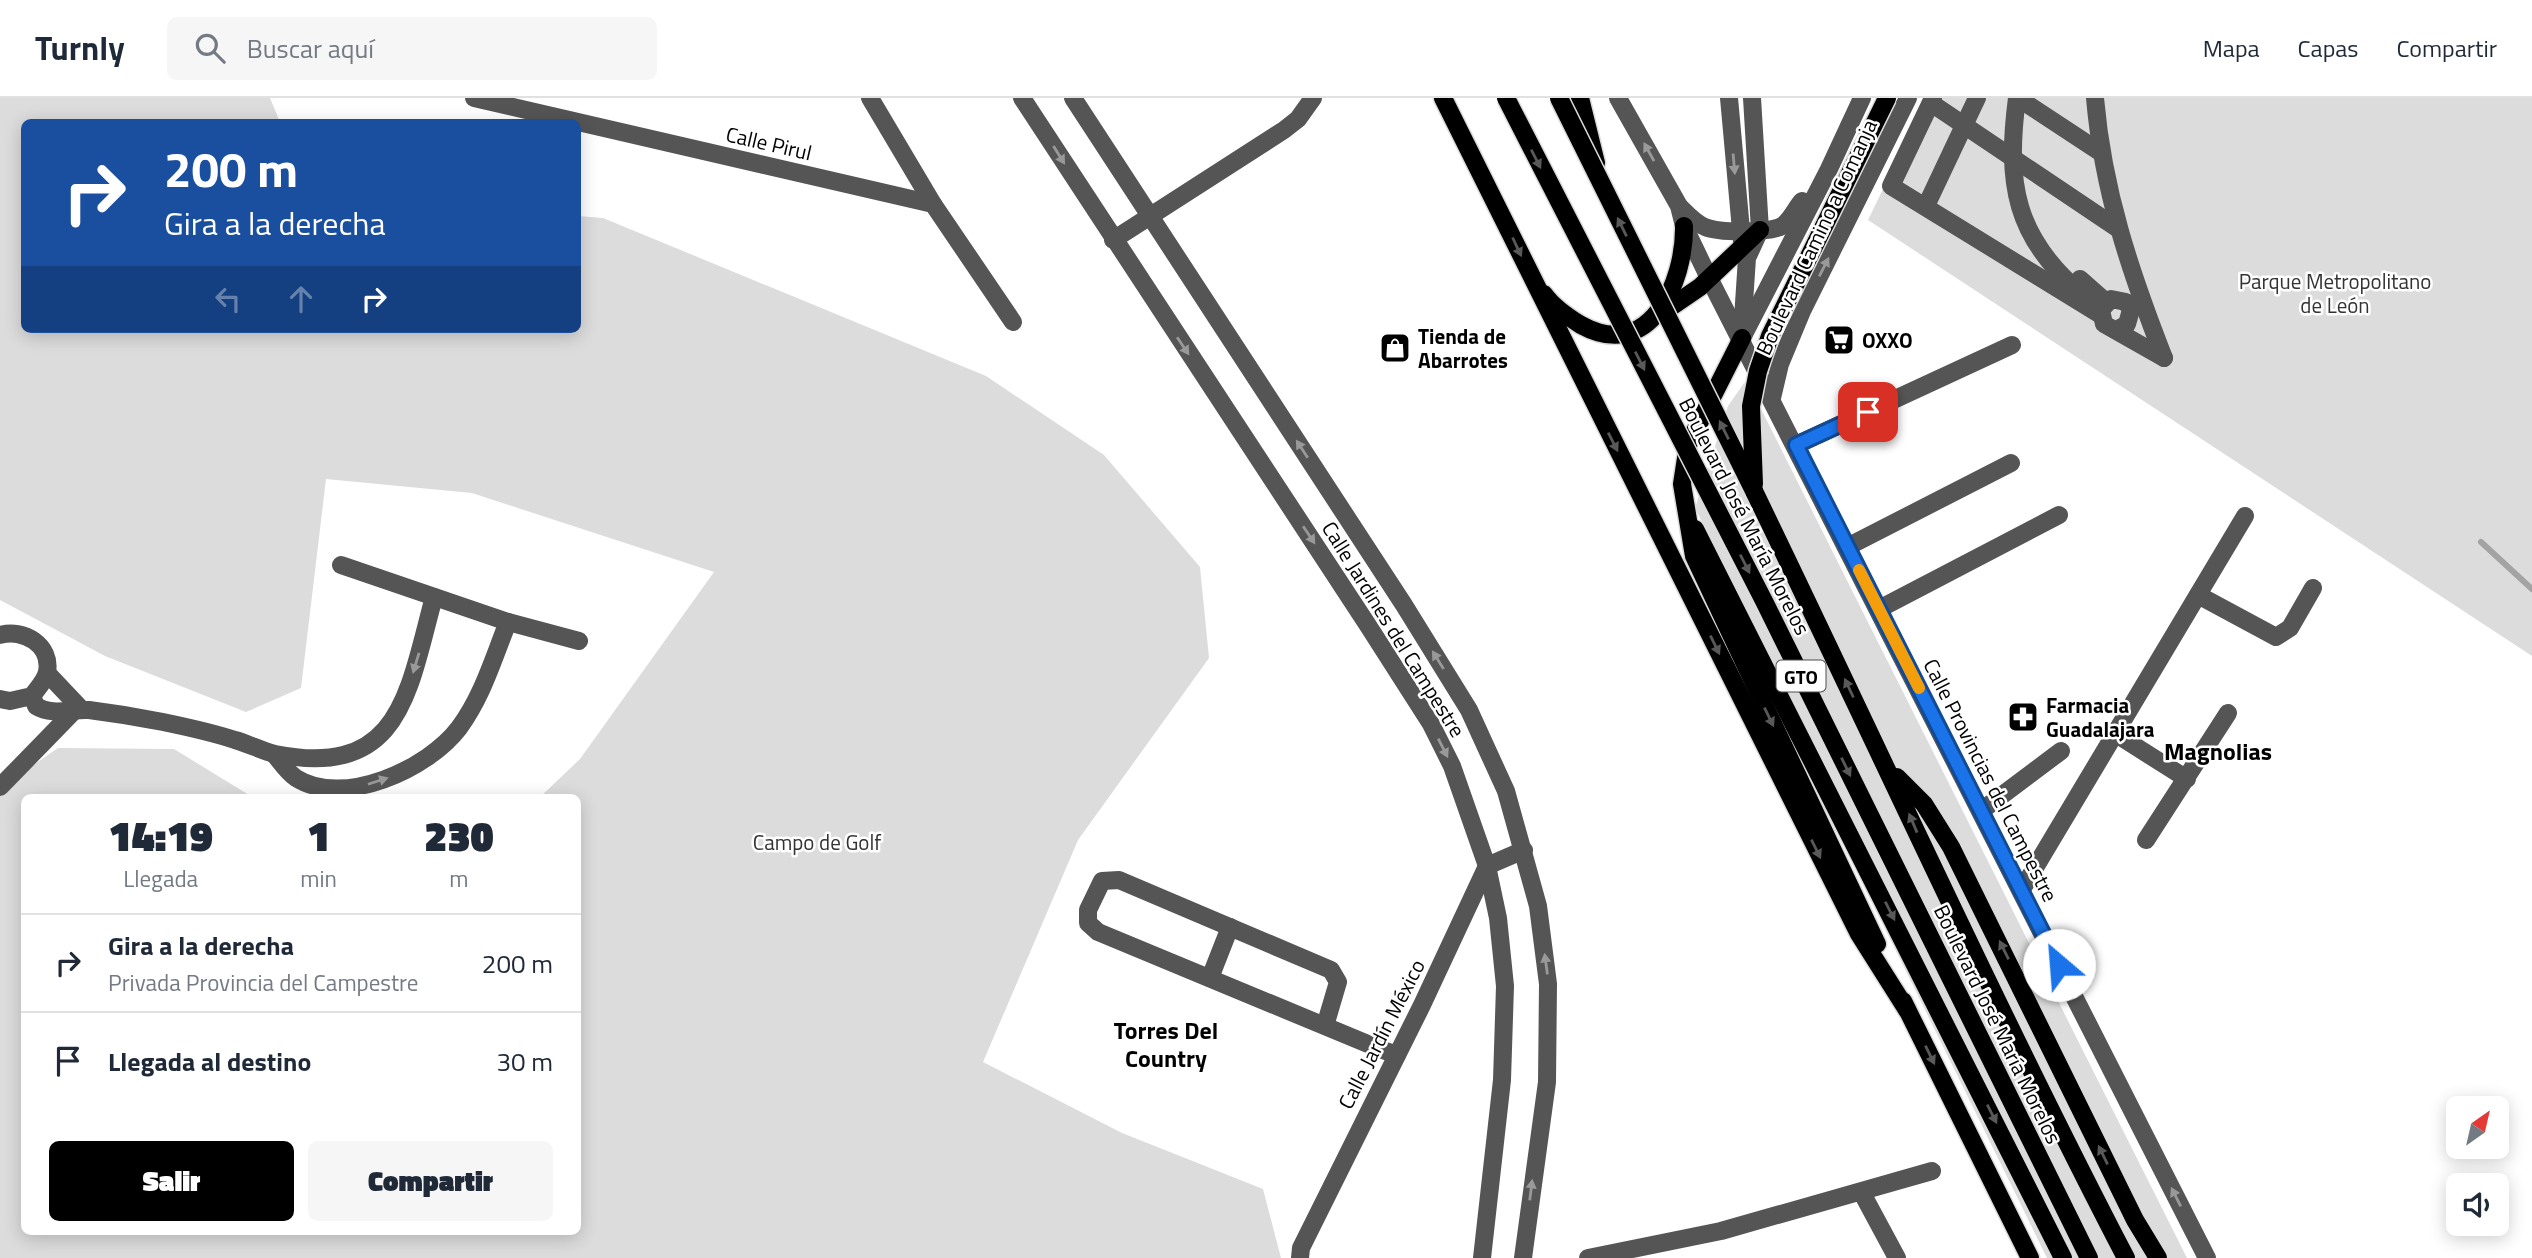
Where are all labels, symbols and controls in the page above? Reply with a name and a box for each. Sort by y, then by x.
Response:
search box [167,17,657,80]
text: Turnly [35,23,125,73]
icon: search [191,29,229,67]
text: Buscar aquí [247,29,374,68]
text: Mapa [2203,30,2260,66]
text: Capas [2298,30,2358,66]
text: Compartir [2396,30,2497,66]
street label: Boulevard Camino a Comanja [1747,114,1885,360]
street label: Calle Pirul [723,118,815,168]
text: 200 m [164,131,298,206]
one-way arrow [1643,142,1655,161]
one-way arrow [1052,146,1066,164]
icon: right [49,147,140,238]
one-way arrow [1531,149,1542,169]
one-way arrow [1729,154,1740,176]
text: Gira a la derecha [164,199,386,247]
one-way arrow [1616,217,1628,237]
one-way arrow [1512,237,1523,257]
one-way arrow [1819,257,1830,277]
park label: Parque Metropolitano de León [2239,265,2431,321]
icon: left [209,280,247,318]
icon: ahead [282,280,320,318]
icon: right [355,280,393,318]
place label: Tienda de Abarrotes [1418,320,1508,376]
supermarket icon: OXXO [1822,323,1856,357]
place label: OXXO [1862,324,1913,356]
shop icon: Tienda de Abarrotes [1378,331,1412,365]
one-way arrow [1176,336,1189,355]
one-way arrow [1635,351,1646,371]
pin [1838,382,1898,442]
street label: Boulevard José María Morelos [1671,392,1819,640]
icon: arrive [1849,393,1887,431]
one-way arrow [1719,420,1730,440]
one-way arrow [1607,432,1618,452]
one-way arrow [1295,439,1308,458]
street label: Calle Jardines del Campestre [1314,515,1474,743]
one-way arrow [1302,526,1315,545]
one-way arrow [1738,554,1750,574]
one-way arrow [1709,635,1721,655]
one-way arrow [1432,651,1445,670]
one-way arrow [411,653,421,674]
street label: Calle Provincias del Campestre [1916,653,2066,907]
road number: GTO [1776,660,1826,692]
one-way arrow [1843,678,1855,698]
place label: Farmacia Guadalajara [2046,689,2155,745]
pharmacy icon: Farmacia Guadalajara [2006,700,2040,734]
one-way arrow [1764,707,1775,727]
district label: Magnolias [2164,733,2272,769]
one-way arrow [1438,738,1449,758]
one-way arrow [1840,757,1851,777]
one-way arrow [367,775,388,785]
text: 14:19 [108,803,213,867]
text: 1 [307,803,330,867]
text: 230 [424,803,494,867]
one-way arrow [1907,813,1919,833]
park label: Campo de Golf [753,826,881,858]
one-way arrow [1811,839,1822,859]
text: Llegada [123,861,198,896]
text: min [300,861,337,896]
text: m [449,861,469,896]
street label: Boulevard José María Morelos [1926,899,2070,1149]
one-way arrow [1884,901,1895,921]
text: Gira a la derecha [108,926,294,965]
position arrow [2022,928,2096,1002]
one-way arrow [1998,940,2009,960]
icon: right [49,944,87,982]
text: 200 m [482,944,553,983]
one-way arrow [1540,953,1551,975]
street label: Calle Jardín México [1329,954,1433,1114]
text: Privada Provincia del Campestre [108,965,418,1000]
district label: Torres Del Country [1114,1012,1218,1076]
icon: arrive [49,1042,87,1080]
text: Llegada al destino [108,1042,311,1081]
text: 30 m [496,1042,553,1081]
one-way arrow [1924,1045,1935,1065]
north arrow [2446,1096,2510,1158]
map controls [2446,1096,2509,1236]
one-way arrow [1986,1104,1997,1124]
button: Salir [49,1141,294,1221]
button: Compartir [308,1141,553,1221]
one-way arrow [2098,1145,2109,1165]
button: sound [2446,1173,2509,1236]
one-way arrow [1526,1179,1537,1201]
one-way arrow [2171,1187,2182,1207]

